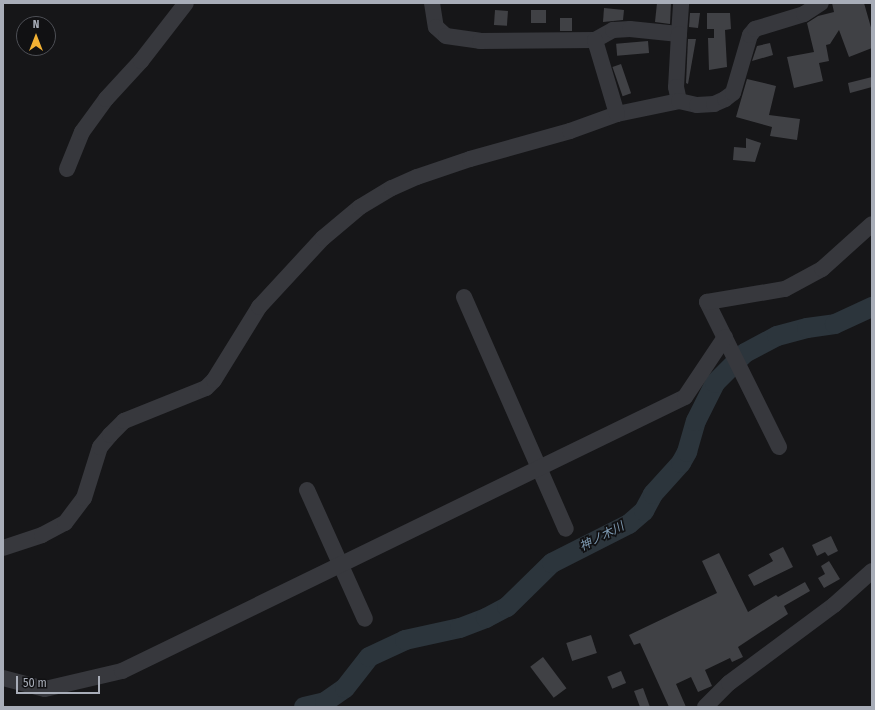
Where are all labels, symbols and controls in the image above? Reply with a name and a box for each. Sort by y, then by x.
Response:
north arrow [16,16,56,56]
text: N [33,18,39,31]
water label: 神ノ木川 [577,520,627,554]
scale bar [18,668,102,694]
text: 50 m [23,676,47,690]

